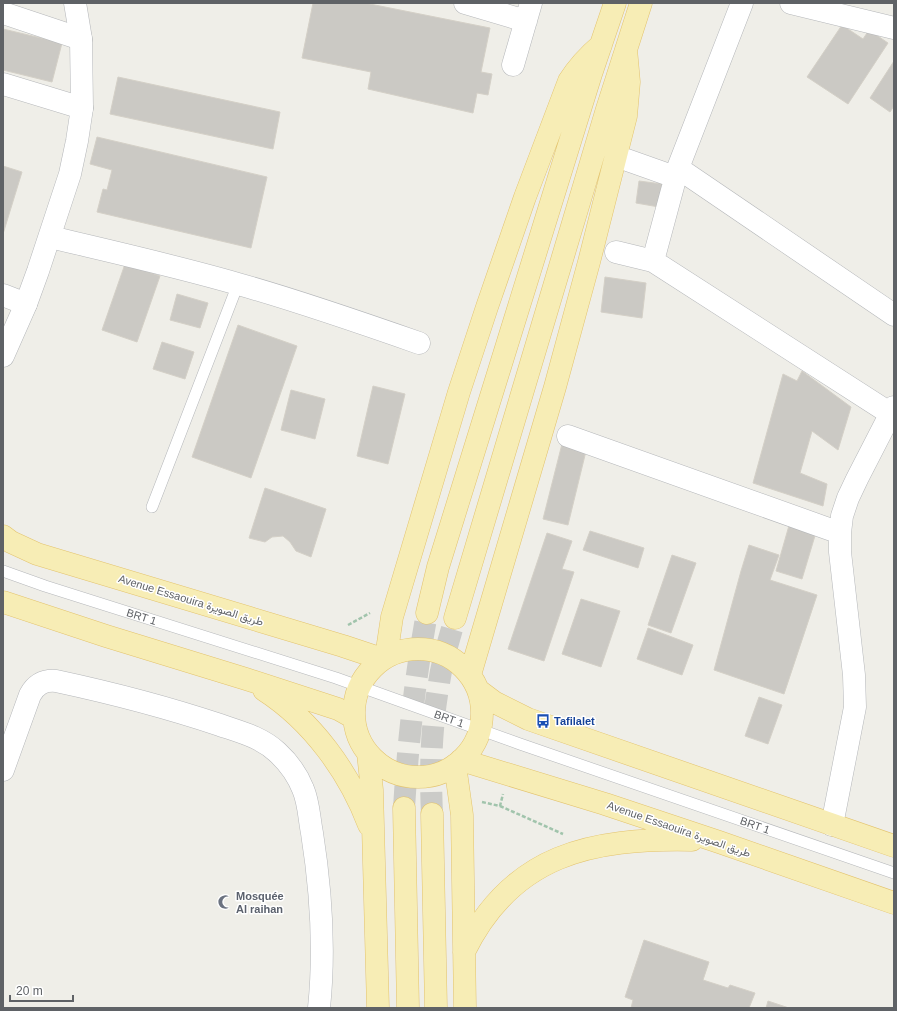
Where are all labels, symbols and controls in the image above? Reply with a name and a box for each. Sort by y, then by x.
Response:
street label: Avenue Essaouira طريق الصويرة [117,572,265,629]
street label: BRT 1 [125,606,158,627]
street label: BRT 1 [433,708,466,729]
bus stop icon: Tafilalet [535,713,551,729]
place label: Tafilalet [554,715,595,727]
street label: Avenue Essaouira طريق الصويرة [605,799,752,860]
street label: BRT 1 [739,814,772,836]
place label: Mosquée Al raihan [236,890,284,915]
mosque icon: Mosquée Al raihan [217,894,233,910]
scale bar [10,977,73,1003]
text: 20 m [16,984,43,998]

